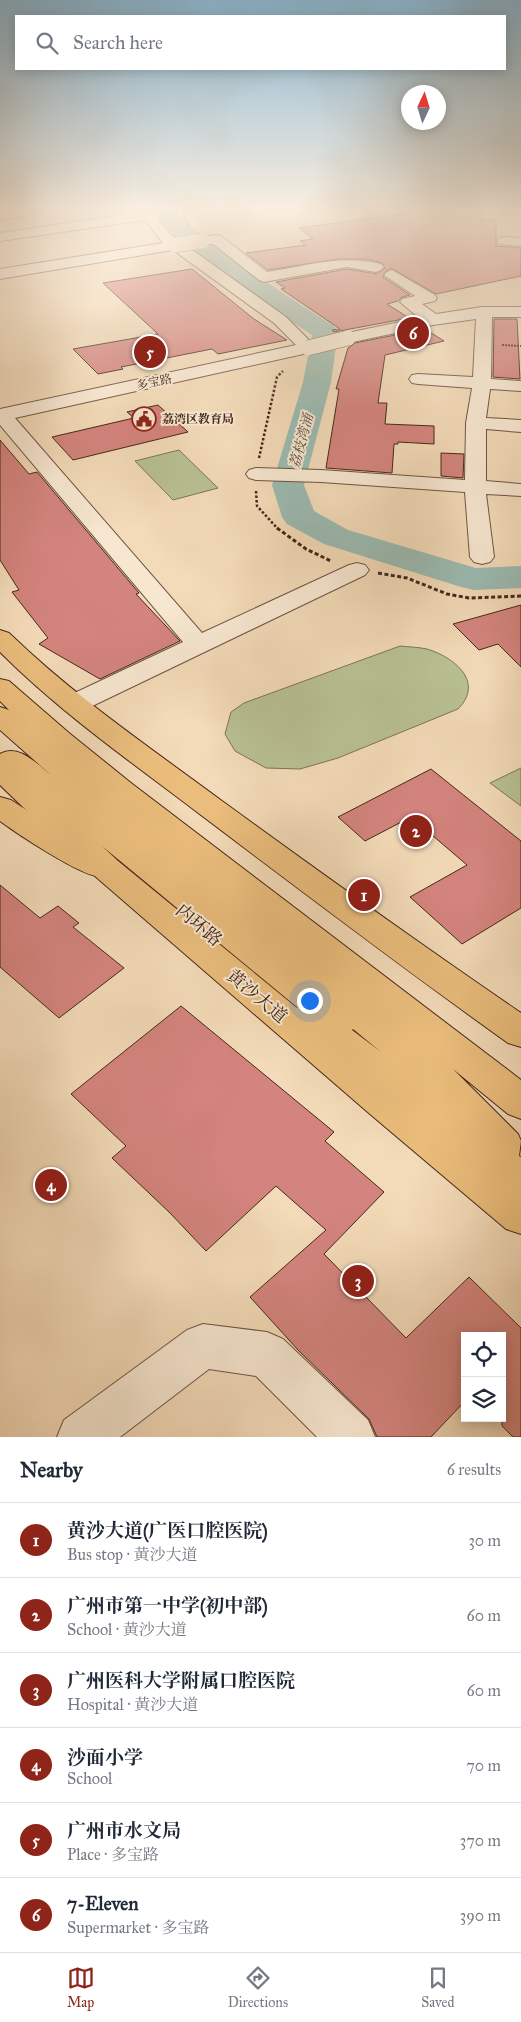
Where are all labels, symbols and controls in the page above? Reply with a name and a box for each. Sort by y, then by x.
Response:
search box [15,15,506,70]
icon: search [33,29,61,57]
text: Search here [73,31,163,54]
north arrow [401,85,446,130]
pin: 6 [397,314,429,352]
pin: 5 [134,333,166,371]
street label: 多宝路 [135,371,173,393]
public building icon: 荔湾区教育局 [131,406,157,432]
water label: 荔枝湾涌 [286,410,317,470]
place label: 荔湾区教育局 [162,412,234,426]
pin: 2 [400,812,432,850]
pin: 1 [348,876,380,914]
street label: 内环路 [171,899,227,951]
street label: 黄沙大道 [222,964,292,1028]
your location [297,988,323,1014]
pin: 4 [35,1166,67,1204]
pin: 3 [342,1262,374,1300]
map controls [461,1332,506,1422]
button: locate [461,1332,506,1377]
button: layers [461,1377,506,1422]
text: Nearby [20,1457,83,1483]
text: 6 results [447,1460,501,1479]
text: 黄沙大道(广医口腔医院) [67,1519,268,1542]
text: 1 [33,1531,39,1550]
text: 30 m [468,1531,501,1550]
text: Bus stop · 黄沙大道 [67,1545,197,1564]
text: 广州市第一中学(初中部) [67,1594,268,1617]
text: 2 [32,1606,40,1625]
text: 60 m [467,1606,501,1625]
text: School · 黄沙大道 [67,1620,187,1639]
text: 广州医科大学附属口腔医院 [67,1669,295,1692]
text: 3 [33,1681,39,1700]
text: 60 m [467,1681,501,1700]
text: Hospital · 黄沙大道 [67,1695,198,1714]
text: 沙面小学 [67,1746,143,1769]
text: 4 [32,1756,40,1775]
text: 70 m [466,1756,501,1775]
text: School [67,1769,112,1788]
text: 广州市水文局 [67,1819,181,1842]
text: 5 [32,1831,40,1850]
text: 370 m [460,1831,501,1850]
text: Place · 多宝路 [67,1845,159,1864]
text: 7-Eleven [67,1892,139,1915]
text: 6 [32,1906,40,1925]
text: 390 m [460,1906,501,1925]
text: Supermarket · 多宝路 [67,1918,210,1937]
tab: Map [67,1964,95,2011]
tab: Directions [228,1964,288,2011]
tab: Saved [421,1964,454,2011]

